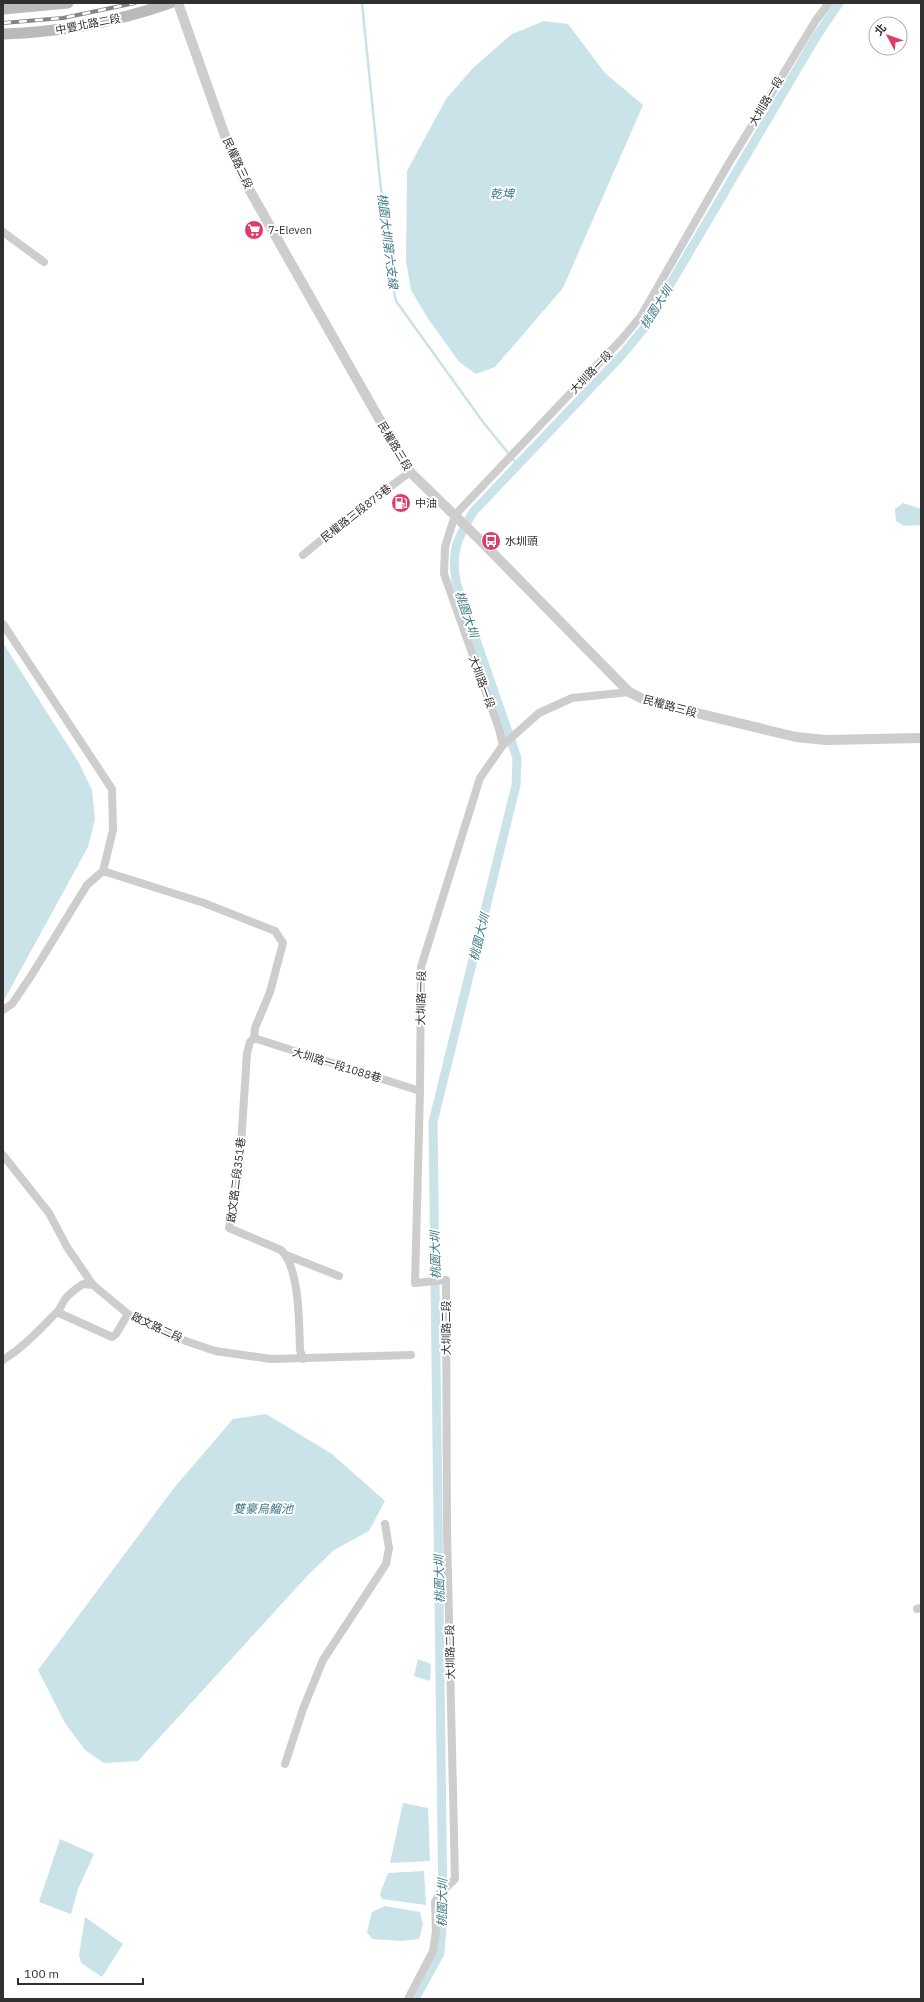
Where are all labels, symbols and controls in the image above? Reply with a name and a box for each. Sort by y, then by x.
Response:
street label: 中豐北路二段 [54,11,122,37]
north arrow [868,16,908,56]
text: 北 [872,21,889,38]
street label: 大圳路一段 [746,74,786,128]
street label: 民權路三段 [220,135,256,191]
water label: 乾埤 [490,186,516,201]
water label: 桃園大圳第六支線 [375,192,402,292]
supermarket icon: 7-Eleven [243,219,265,241]
place label: 7-Eleven [268,223,312,237]
water label: 桃園大圳 [637,281,676,331]
street label: 大圳路一段 [567,347,615,397]
street label: 民權路三段 [375,419,415,473]
street label: 民權路三段875巷 [318,481,394,545]
fuel station icon: 中油 [390,492,412,514]
place label: 中油 [415,496,437,510]
bus stop icon: 水圳頭 [480,530,502,552]
place label: 水圳頭 [505,534,538,548]
water label: 桃園大圳 [452,589,483,641]
street label: 大圳路一段 [466,654,498,710]
street label: 民權路三段 [642,692,698,720]
water label: 桃園大圳 [466,910,493,962]
street label: 大圳路一段 [414,970,428,1026]
street label: 大圳路一段1088巷 [291,1045,383,1085]
street label: 啟文路二段351巷 [224,1137,248,1223]
water label: 桃園大圳 [427,1229,443,1279]
street label: 大圳路二段 [439,1301,453,1356]
street label: 啟文路二段 [129,1309,185,1345]
water label: 雙豪烏鰡池 [233,1501,295,1516]
water label: 桃園大圳 [431,1553,447,1603]
street label: 大圳路二段 [443,1624,457,1680]
water label: 桃園大圳 [434,1877,450,1927]
scale bar [18,1960,143,1986]
text: 100 m [24,1966,59,1981]

